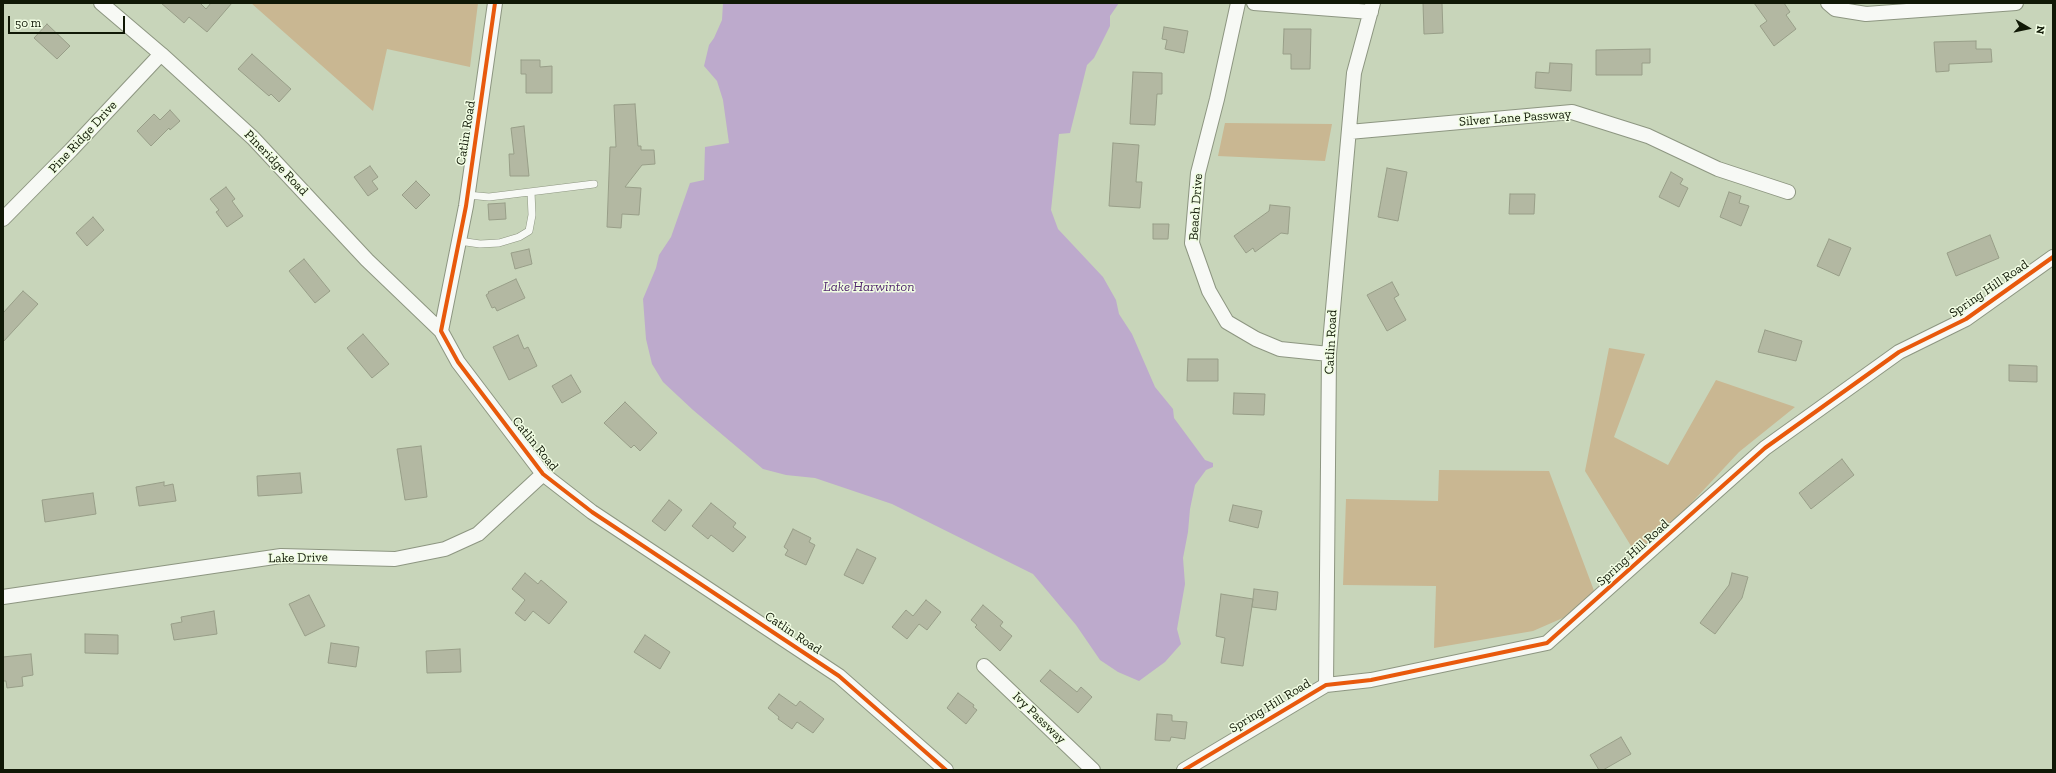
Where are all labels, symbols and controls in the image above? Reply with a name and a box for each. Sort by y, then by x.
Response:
scale bar [10,8,127,34]
north arrow [2008,8,2048,48]
text: 50 m [15,16,41,30]
text: N [2033,25,2047,35]
street label: Pine Ridge Drive [46,98,120,176]
street label: Catlin Road [453,100,479,166]
street label: Silver Lane Passway [1458,106,1572,130]
street label: Pineridge Road [241,127,311,199]
street label: Beach Drive [1186,173,1206,241]
street label: Spring Hill Road [1947,257,2031,321]
water label: Lake Harwinton [823,279,915,295]
street label: Catlin Road [1322,309,1340,375]
street label: Catlin Road [509,414,561,474]
street label: Spring Hill Road [1594,516,1672,590]
street label: Lake Drive [268,550,328,566]
street label: Catlin Road [762,608,824,658]
street label: Spring Hill Road [1227,676,1313,736]
street label: Ivy Passway [1009,689,1069,747]

